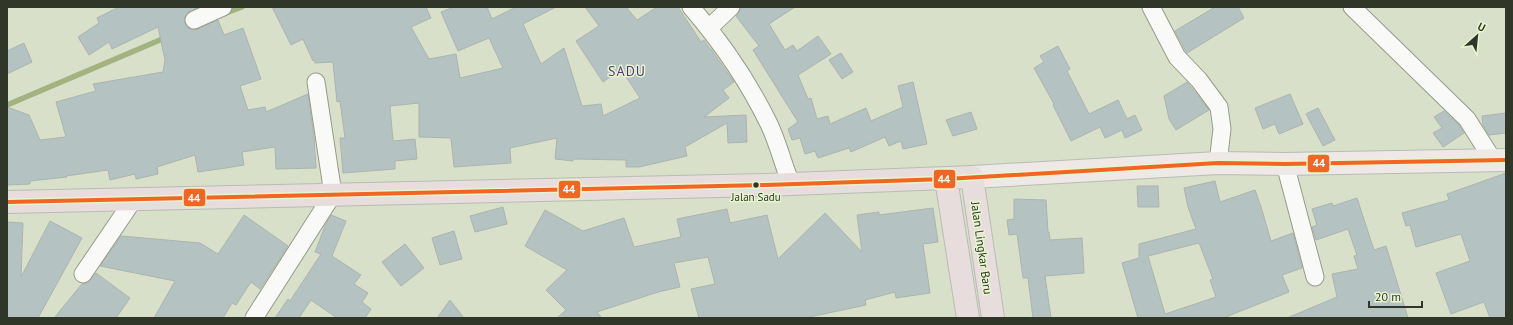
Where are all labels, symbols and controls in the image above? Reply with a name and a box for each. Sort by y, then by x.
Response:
north arrow [1457,16,1497,56]
text: U [1475,19,1488,35]
district label: SADU [608,62,646,80]
line badge: 44 [1307,154,1330,173]
text: 44 [1313,156,1326,170]
line badge: 44 [933,169,956,189]
text: 44 [938,172,951,186]
line badge: 44 [558,180,581,199]
marker: Jalan Sadu [751,180,761,190]
text: 44 [563,182,576,196]
line badge: 44 [183,188,206,207]
place label: Jalan Sadu [730,190,781,204]
text: 44 [188,191,201,205]
street label: Jalan Lingkar Baru [968,200,996,295]
scale bar [1369,283,1422,309]
text: 20 m [1375,289,1401,304]

